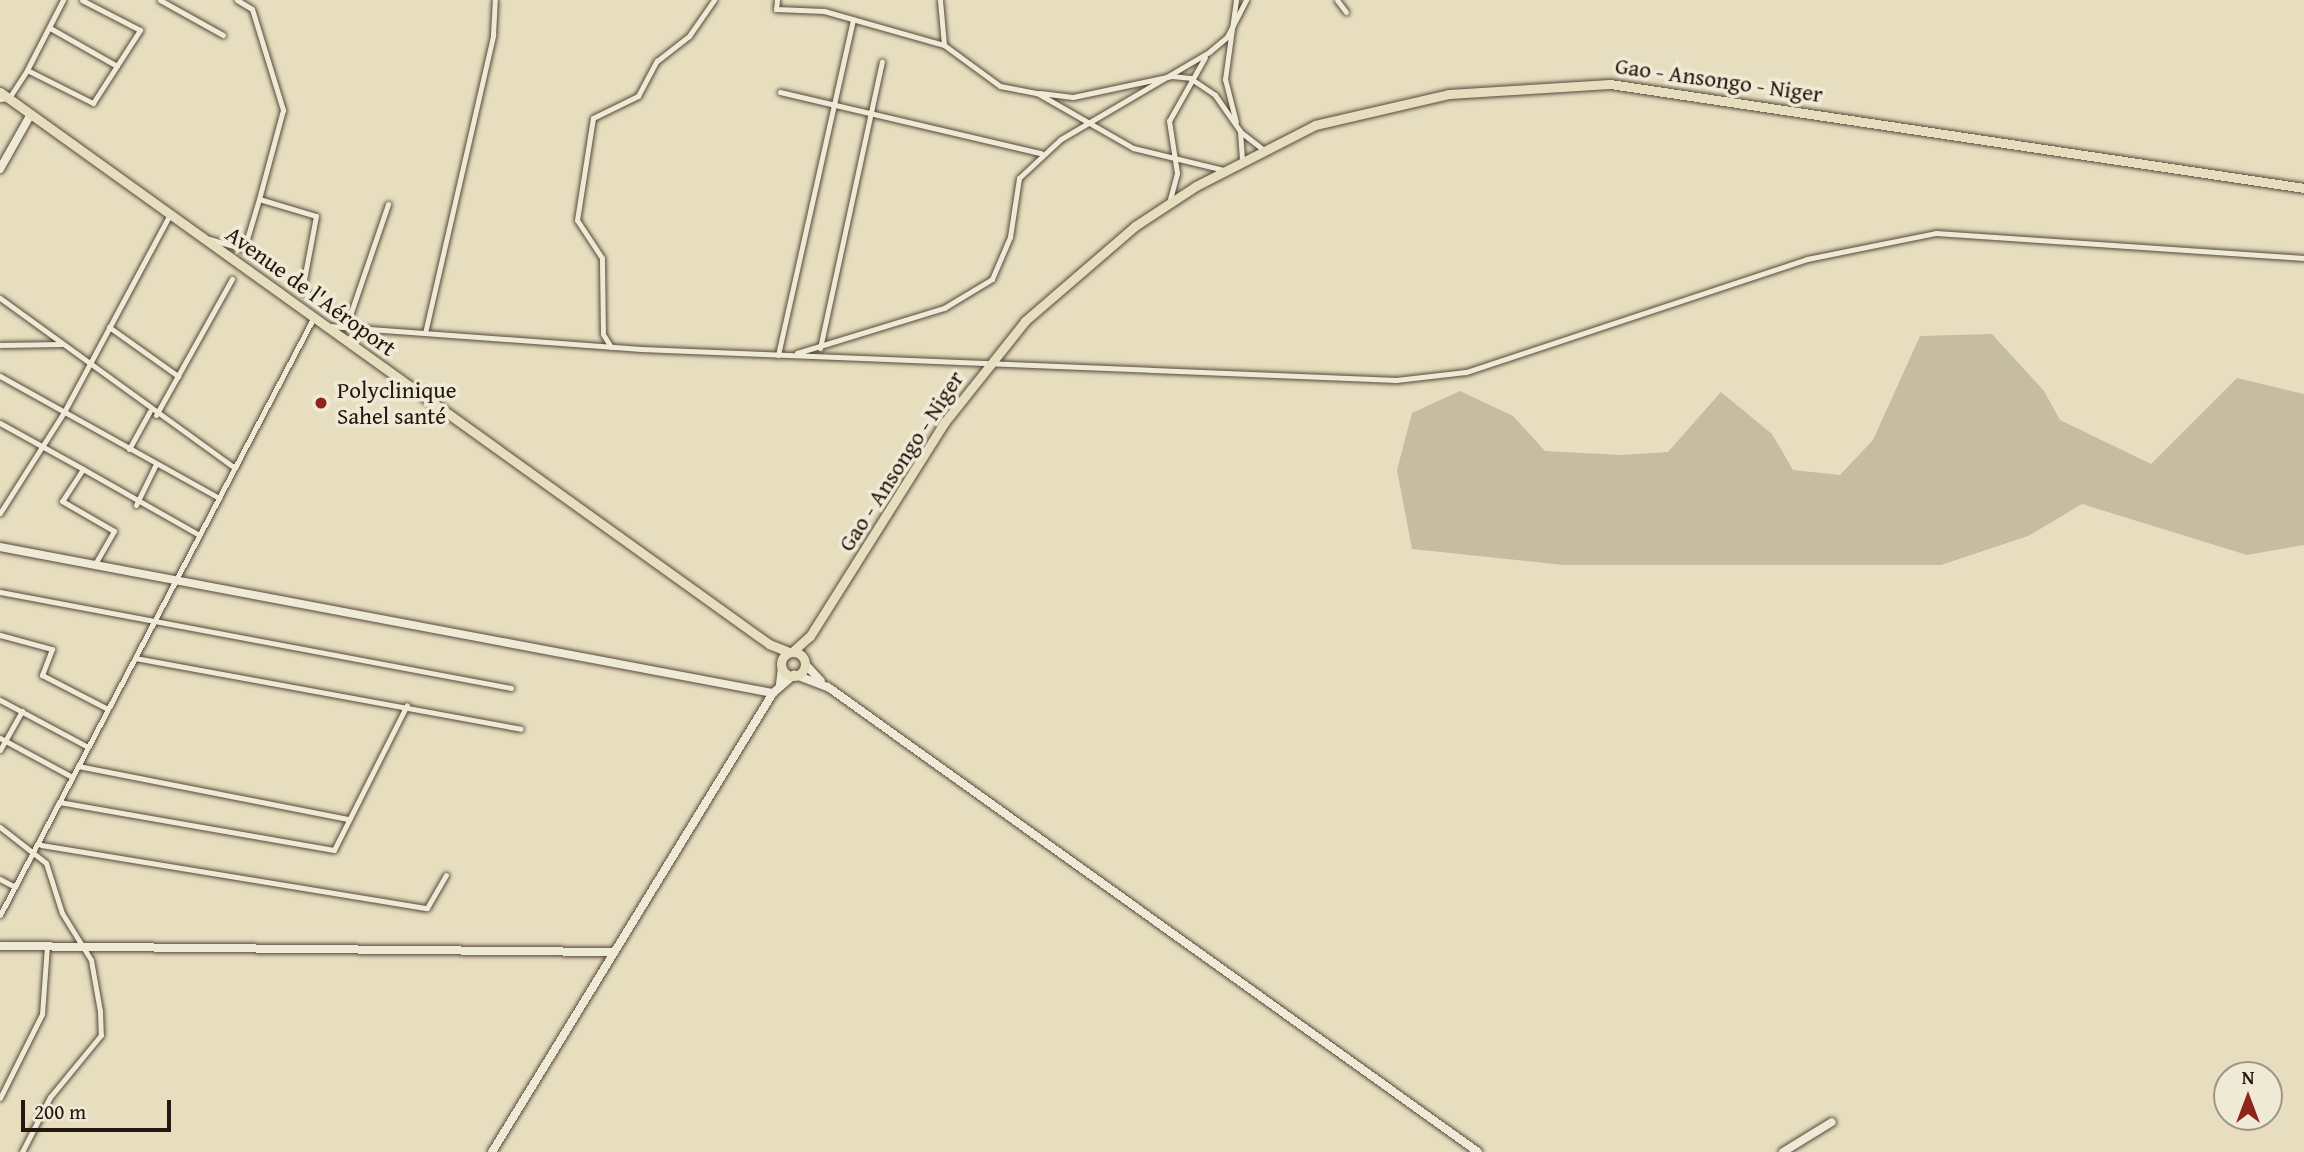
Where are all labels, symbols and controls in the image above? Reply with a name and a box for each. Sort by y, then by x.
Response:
street label: Gao - Ansongo - Niger [1613,52,1825,108]
street label: Avenue de l'Aéroport [221,220,401,362]
street label: Gao - Ansongo - Niger [832,366,970,556]
place label: Polyclinique Sahel santé [337,376,456,430]
marker: Polyclinique Sahel santé [311,393,331,413]
north arrow [2213,1061,2283,1131]
text: N [2242,1063,2254,1091]
scale bar [24,1086,175,1130]
text: 200 m [34,1096,86,1127]

